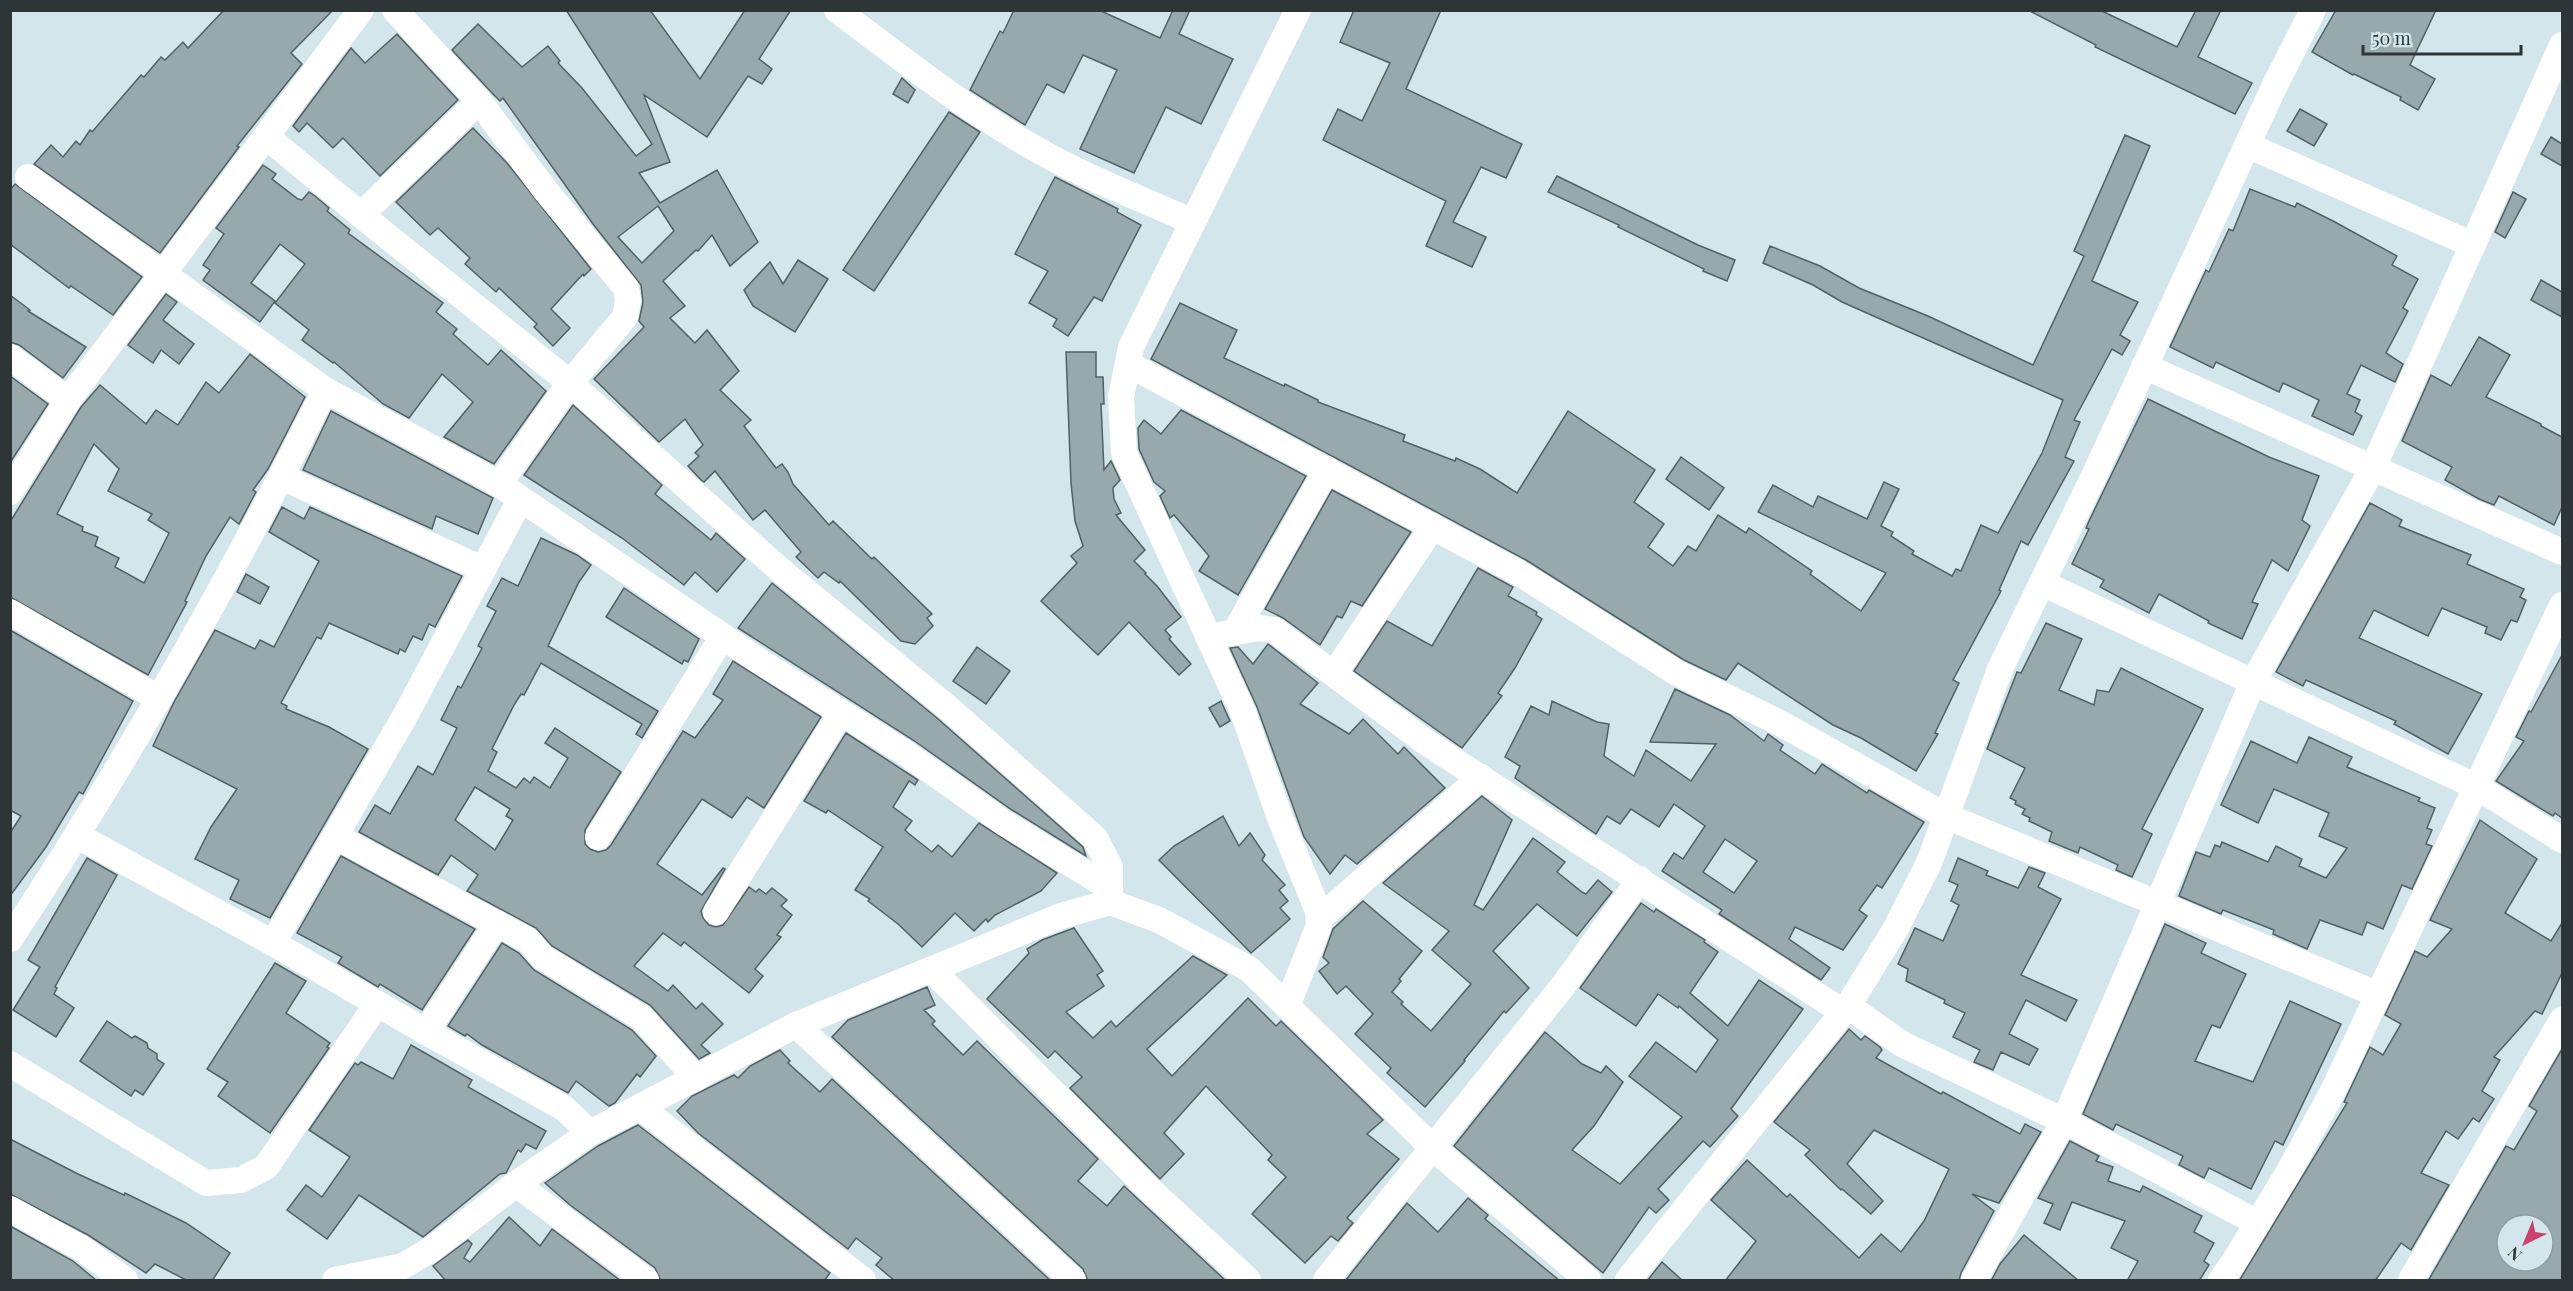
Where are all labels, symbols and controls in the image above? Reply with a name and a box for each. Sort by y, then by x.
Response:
scale bar [2363,18,2520,56]
text: 50 m [2372,26,2411,50]
north arrow [2495,1213,2555,1273]
text: N [2503,1242,2526,1266]

